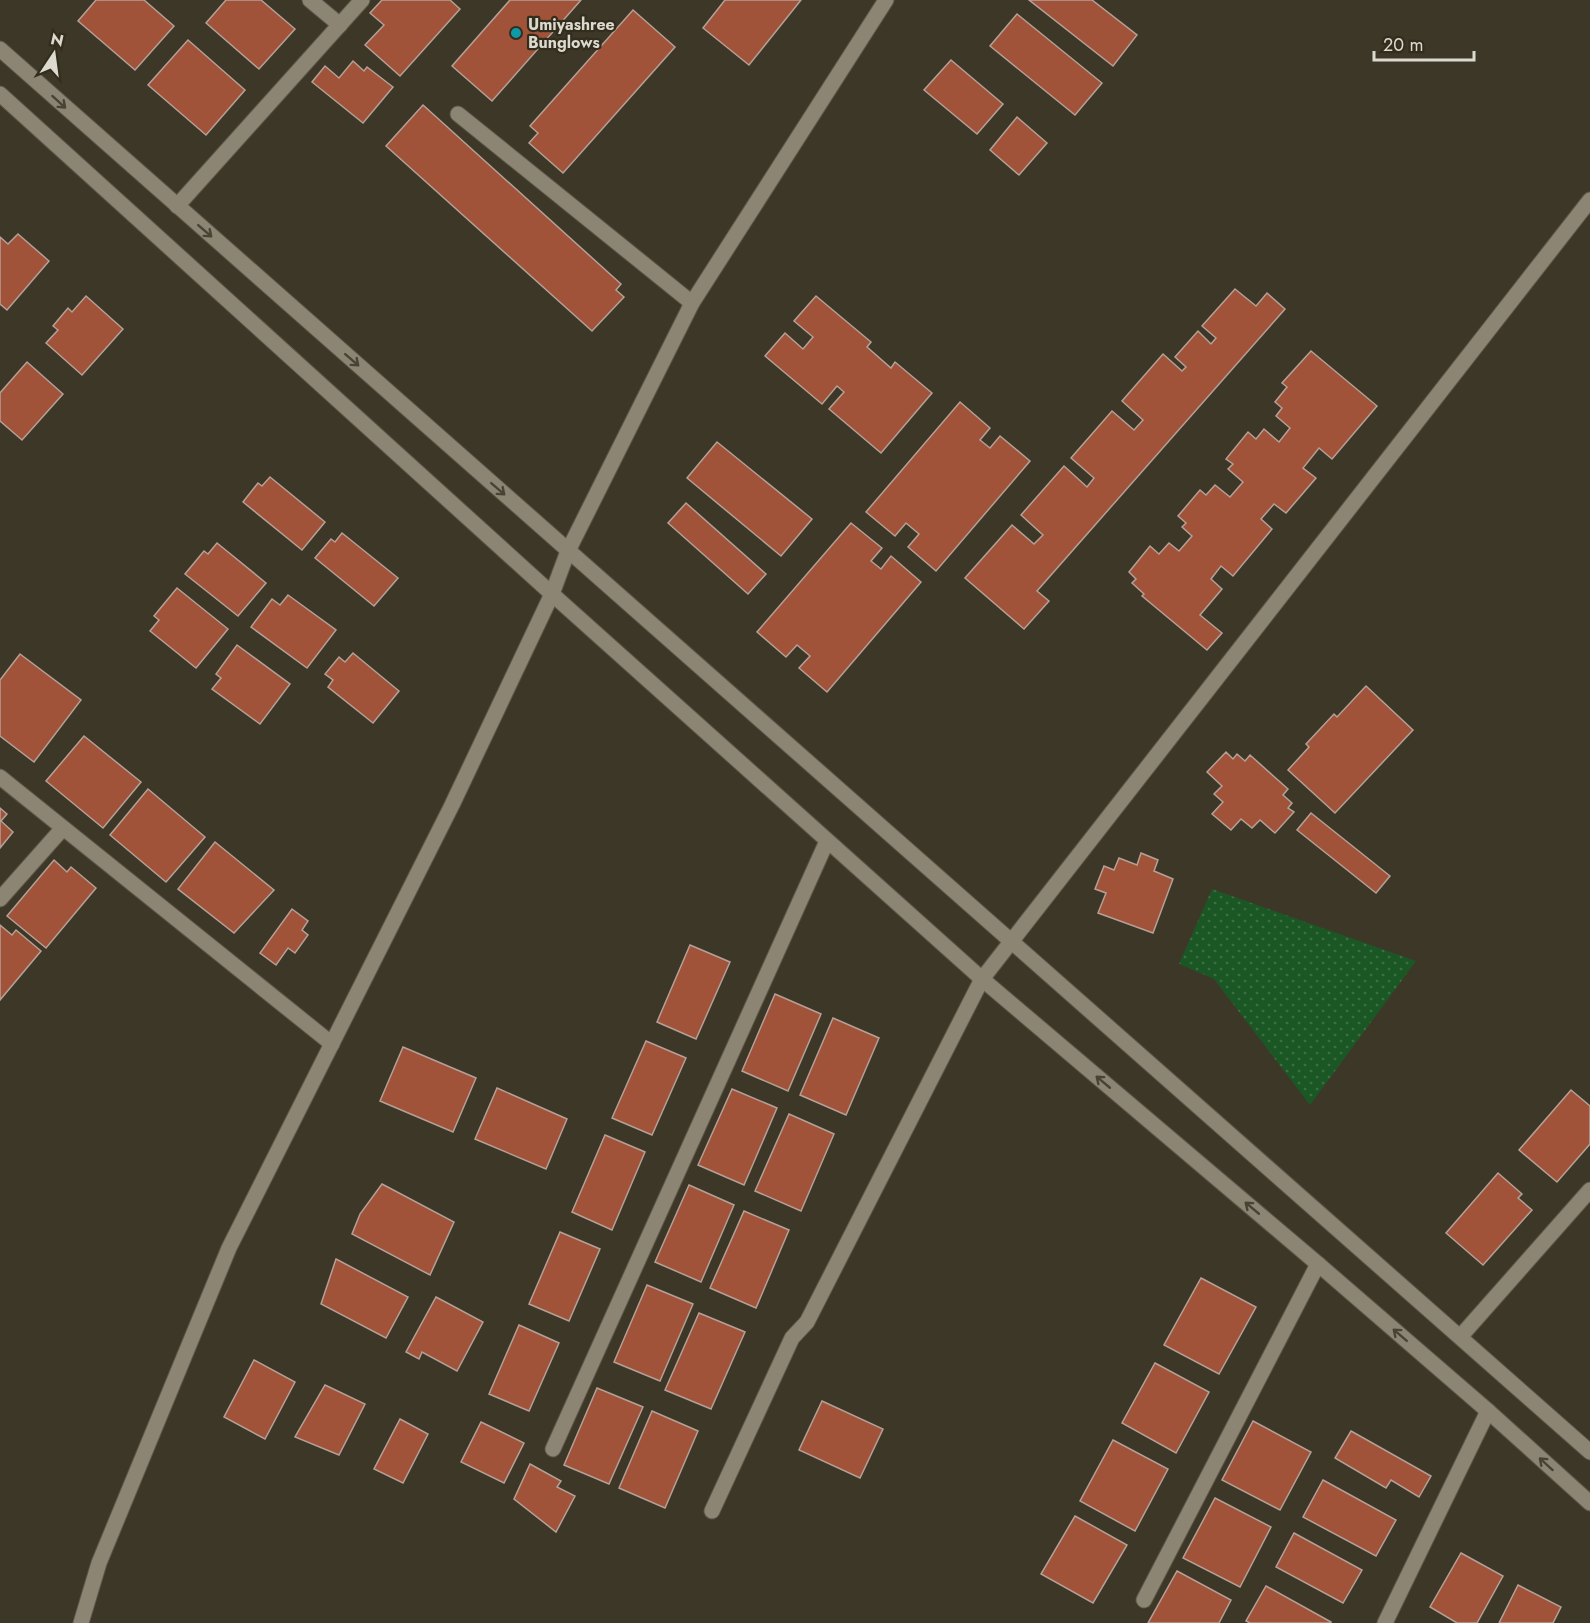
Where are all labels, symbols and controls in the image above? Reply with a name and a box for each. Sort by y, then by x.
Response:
place label: Umiyashree Bunglows [528,13,615,54]
north arrow [24,24,84,84]
scale bar [1374,24,1474,62]
marker: Umiyashree Bunglows [509,26,523,40]
text: N [48,27,66,53]
text: 20 m [1383,32,1423,58]
one-way arrow [52,95,67,109]
one-way arrow [198,224,213,238]
one-way arrow [344,353,359,367]
one-way arrow [490,482,505,496]
one-way arrow [1096,1075,1111,1089]
one-way arrow [1245,1201,1260,1215]
one-way arrow [1393,1328,1408,1342]
one-way arrow [1539,1457,1554,1471]

